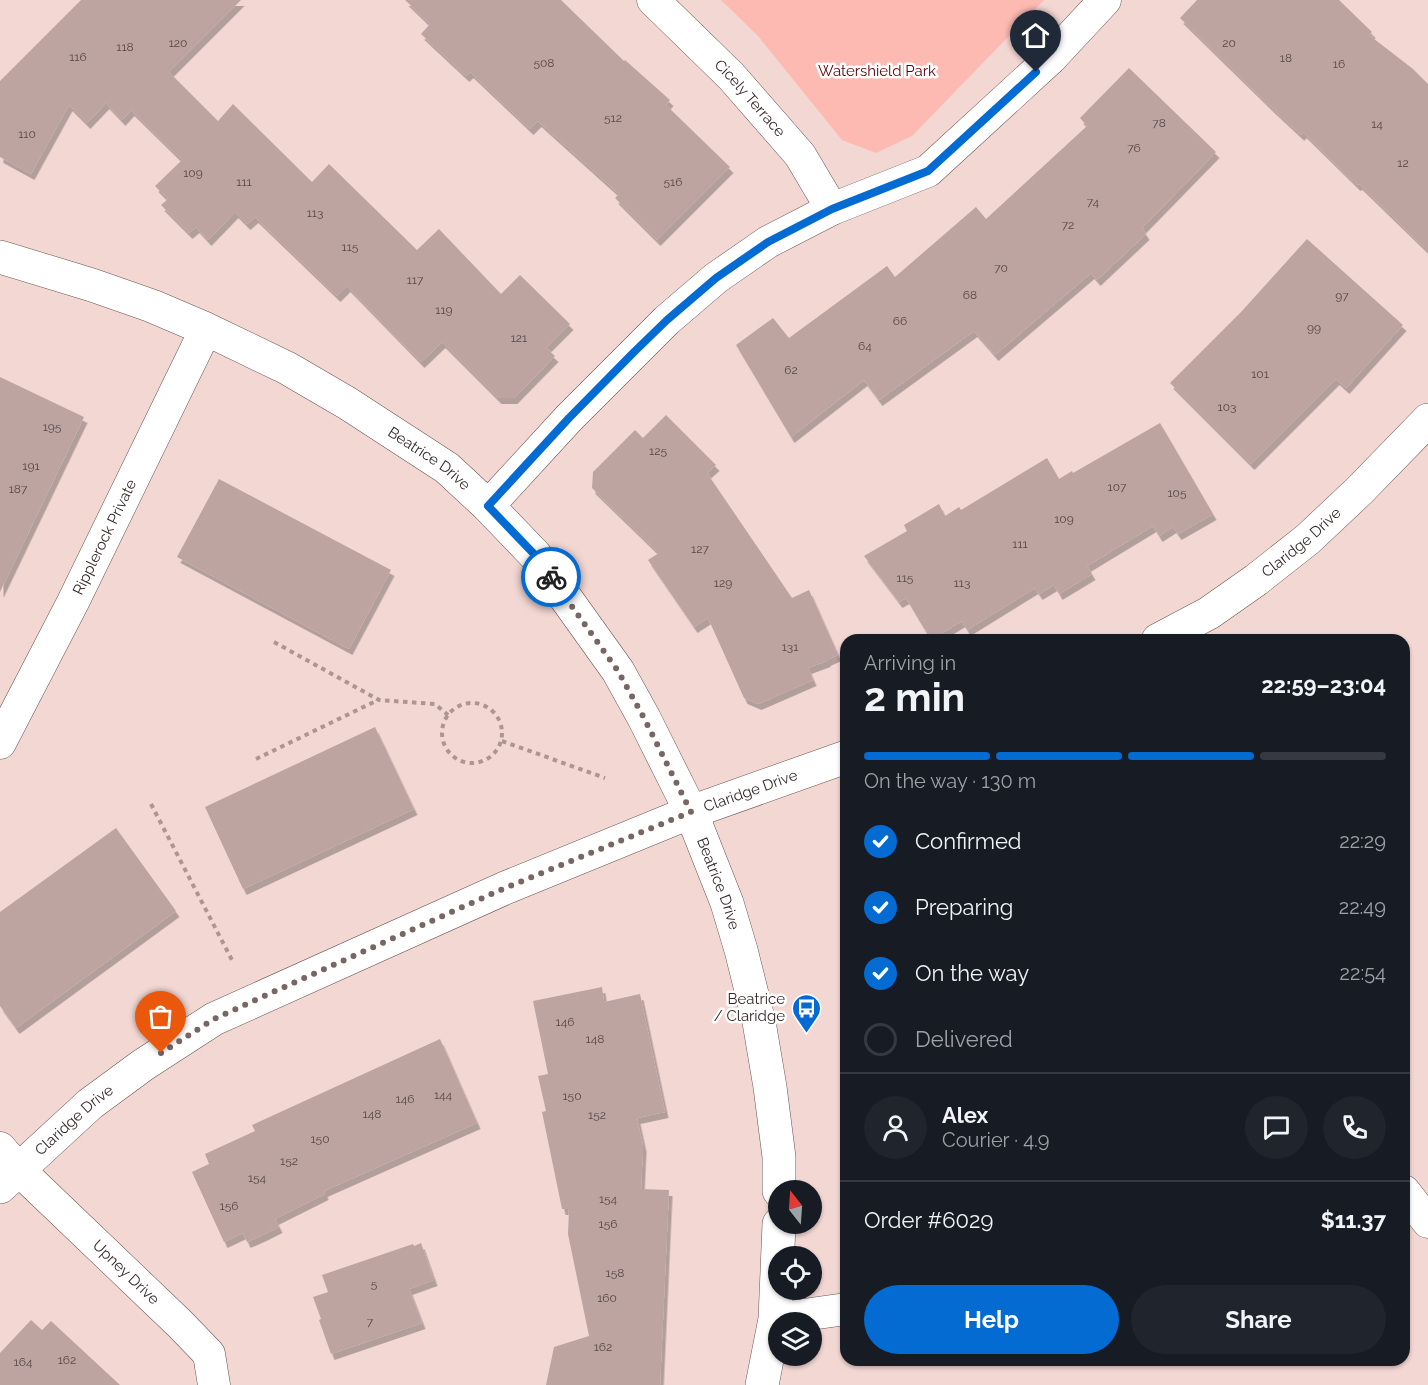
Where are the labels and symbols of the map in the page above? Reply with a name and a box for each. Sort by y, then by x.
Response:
pin [1010,10,1061,72]
house number: 120 [169,36,187,50]
house number: 20 [1222,36,1236,50]
house number: 118 [116,40,134,54]
house number: 116 [69,50,87,64]
house number: 18 [1280,51,1292,65]
house number: 508 [533,56,555,70]
street label: Cicely Terrace [711,56,789,141]
house number: 16 [1333,57,1345,71]
park label: Watershield Park [818,62,936,80]
house number: 512 [604,111,622,125]
house number: 78 [1152,116,1166,130]
house number: 14 [1371,117,1383,131]
house number: 110 [18,127,36,141]
house number: 76 [1127,141,1141,155]
house number: 12 [1397,156,1409,170]
house number: 109 [183,166,203,180]
house number: 111 [236,175,252,189]
house number: 516 [664,175,682,189]
house number: 74 [1087,195,1100,209]
house number: 113 [307,206,323,220]
house number: 72 [1062,218,1074,232]
house number: 115 [342,240,359,254]
house number: 70 [994,261,1008,275]
house number: 117 [407,273,424,287]
house number: 68 [963,288,977,302]
house number: 97 [1335,289,1349,303]
house number: 119 [435,303,453,317]
house number: 66 [893,314,907,328]
house number: 99 [1307,321,1321,335]
house number: 121 [511,331,527,345]
house number: 64 [858,339,872,353]
house number: 62 [784,363,798,377]
house number: 101 [1251,367,1269,381]
house number: 103 [1218,400,1236,414]
house number: 195 [43,420,62,434]
street label: Beatrice Drive [385,423,474,494]
house number: 125 [649,444,667,458]
house number: 191 [22,459,40,473]
street label: Ripplerock Private [69,476,140,598]
house number: 107 [1108,480,1127,494]
house number: 187 [9,482,28,496]
house number: 105 [1167,486,1187,500]
street label: Claridge Drive [1258,504,1345,581]
house number: 109 [1054,512,1074,526]
house number: 111 [1012,537,1028,551]
house number: 127 [691,542,709,556]
courier [521,547,581,607]
house number: 115 [897,571,914,585]
house number: 129 [714,576,732,590]
house number: 113 [954,576,970,590]
house number: 131 [782,640,798,654]
street label: Claridge Drive [701,766,800,816]
street label: Beatrice Drive [693,835,744,932]
place label: Beatrice / Claridge [714,990,785,1025]
pin [135,991,186,1053]
bus stop icon: Beatrice / Claridge [790,992,822,1034]
house number: 146 [556,1015,574,1029]
house number: 148 [586,1032,604,1046]
street label: Claridge Drive [31,1081,117,1159]
house number: 144 [434,1088,453,1102]
house number: 150 [562,1089,582,1103]
house number: 146 [396,1092,414,1106]
house number: 148 [363,1107,381,1121]
house number: 152 [588,1108,606,1122]
house number: 150 [310,1132,330,1146]
house number: 152 [280,1154,298,1168]
house number: 154 [248,1171,267,1185]
north arrow [768,1180,822,1234]
house number: 154 [599,1192,618,1206]
house number: 156 [220,1199,238,1213]
house number: 156 [599,1217,617,1231]
street label: Upney Drive [89,1236,163,1308]
house number: 158 [606,1266,624,1280]
house number: 5 [371,1277,378,1291]
house number: 160 [597,1291,617,1305]
house number: 7 [367,1315,374,1329]
house number: 162 [594,1340,612,1354]
house number: 162 [58,1353,76,1367]
house number: 164 [14,1355,33,1369]

